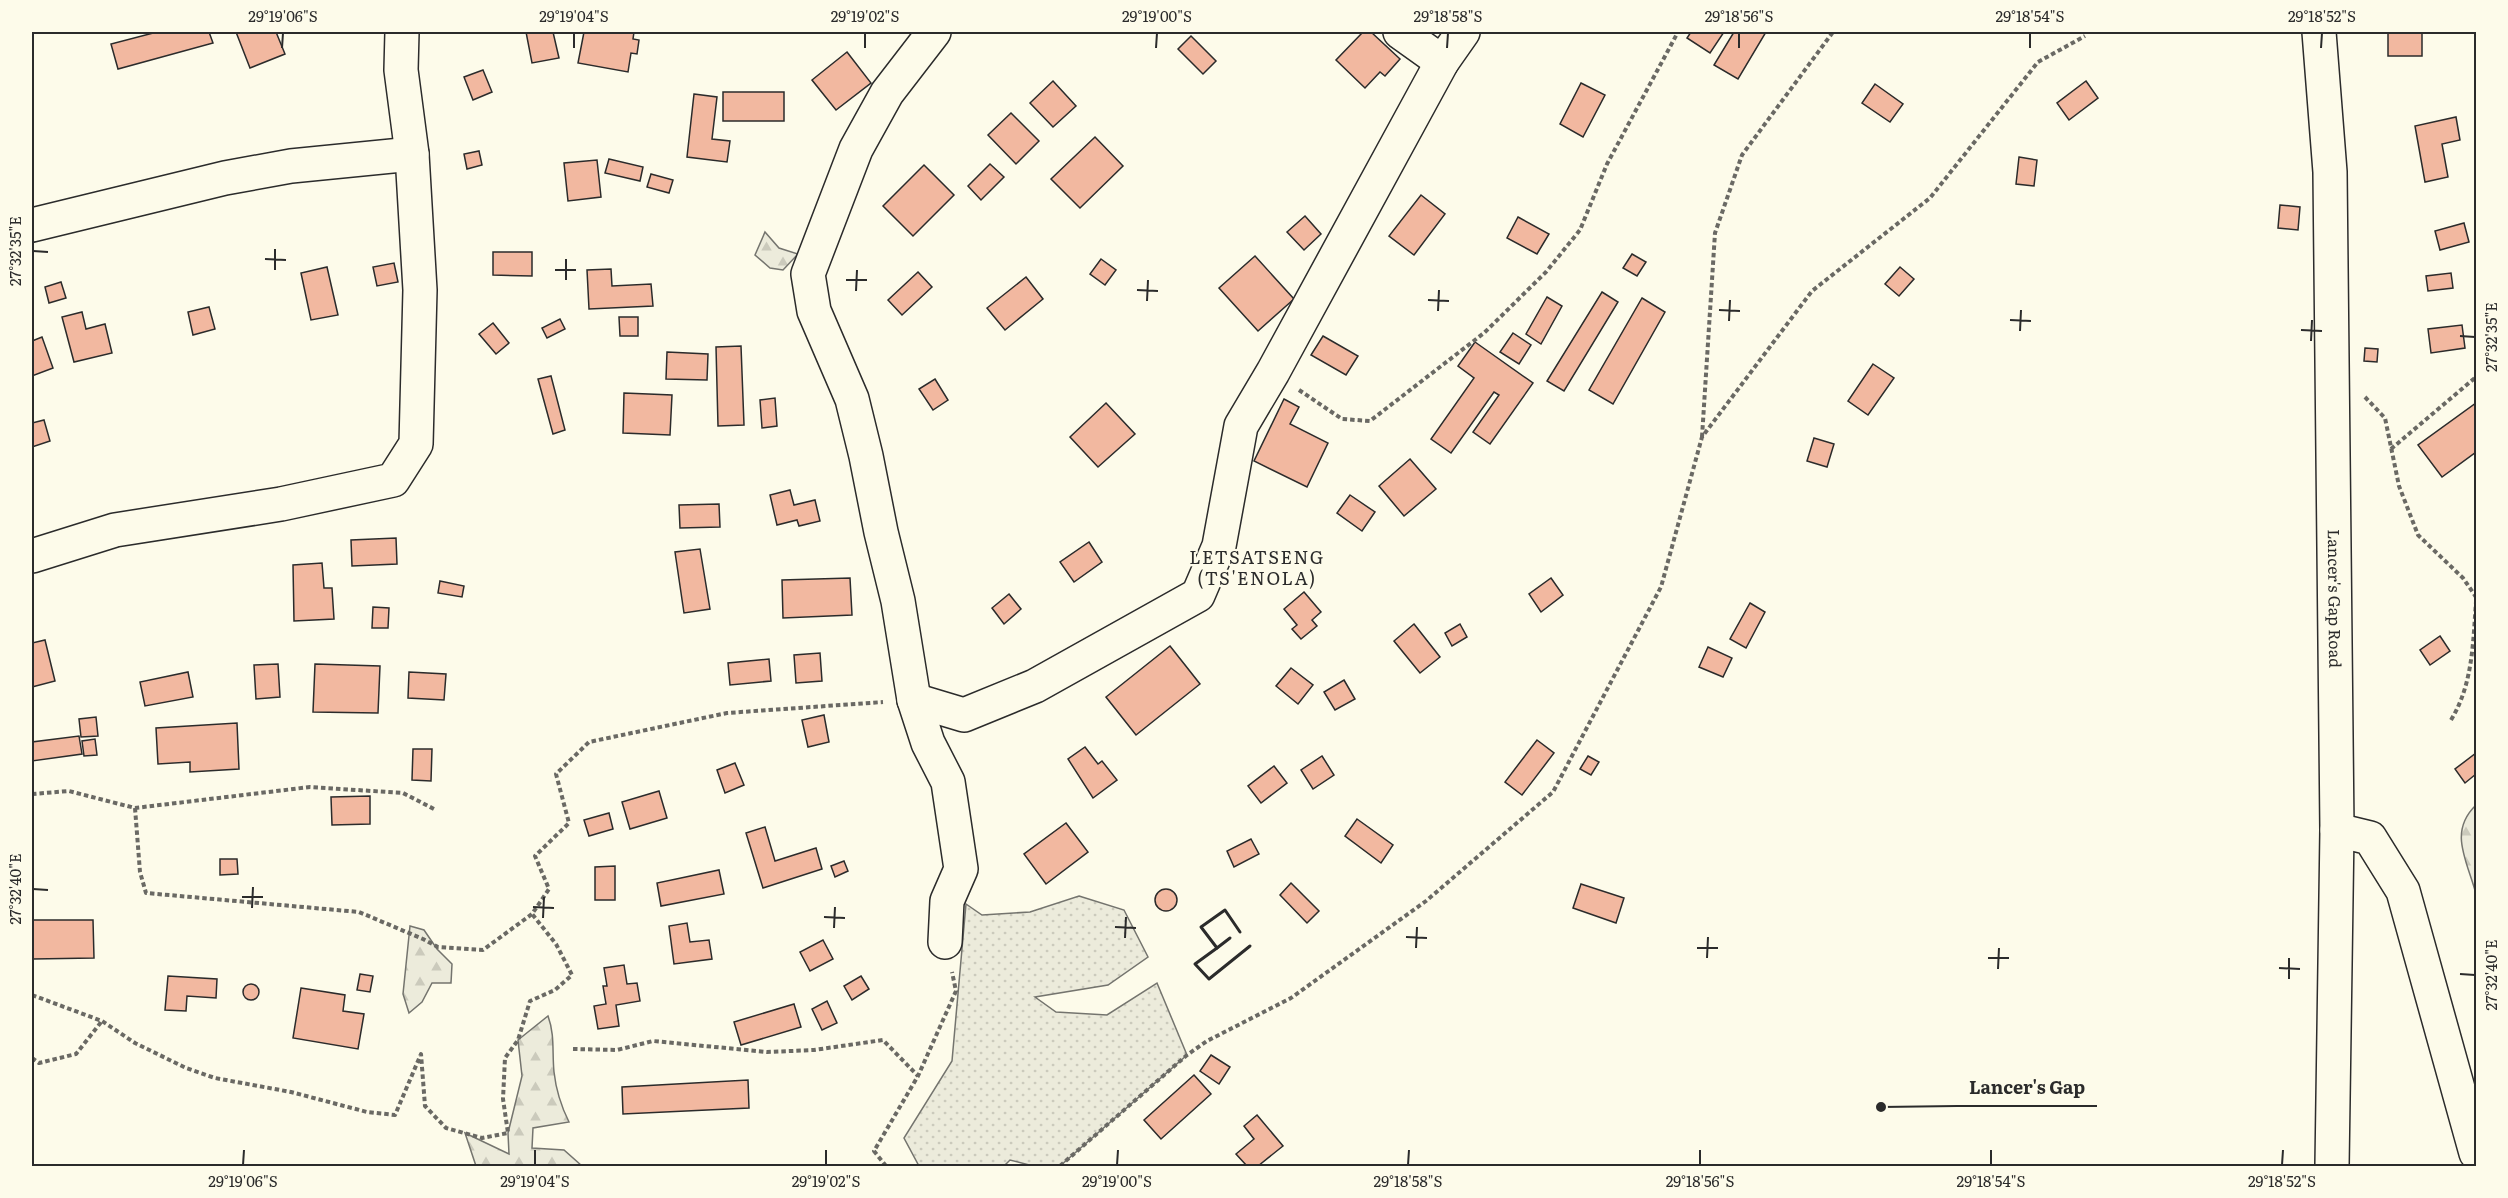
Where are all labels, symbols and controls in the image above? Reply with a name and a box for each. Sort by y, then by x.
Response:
text: 29°19'06"S [248,4,318,27]
text: 29°19'04"S [539,4,609,27]
text: 29°19'02"S [831,4,899,27]
text: 29°19'00"S [1122,4,1192,27]
text: 29°18'58"S [1414,4,1482,27]
text: 29°18'56"S [1705,4,1773,27]
text: 29°18'54"S [1996,4,2064,27]
text: 29°18'52"S [2288,4,2356,27]
text: 27°32'35"E [3,216,26,286]
text: 27°32'35"E [2479,302,2502,372]
street label: Lancer's Gap Road [2323,529,2348,668]
district label: LETSATSENG (TS'ENOLA) [1189,543,1325,591]
text: 27°32'40"E [3,853,26,925]
text: 27°32'40"E [2479,939,2502,1011]
callout: Lancer's Gap [1957,1070,2097,1106]
text: Lancer's Gap [1969,1073,2085,1100]
text: 29°19'06"S [208,1169,278,1192]
text: 29°19'04"S [500,1169,570,1192]
text: 29°19'02"S [792,1169,860,1192]
text: 29°19'00"S [1082,1169,1152,1192]
text: 29°18'58"S [1374,1169,1442,1192]
text: 29°18'56"S [1666,1169,1734,1192]
text: 29°18'54"S [1957,1169,2025,1192]
text: 29°18'52"S [2248,1169,2316,1192]

